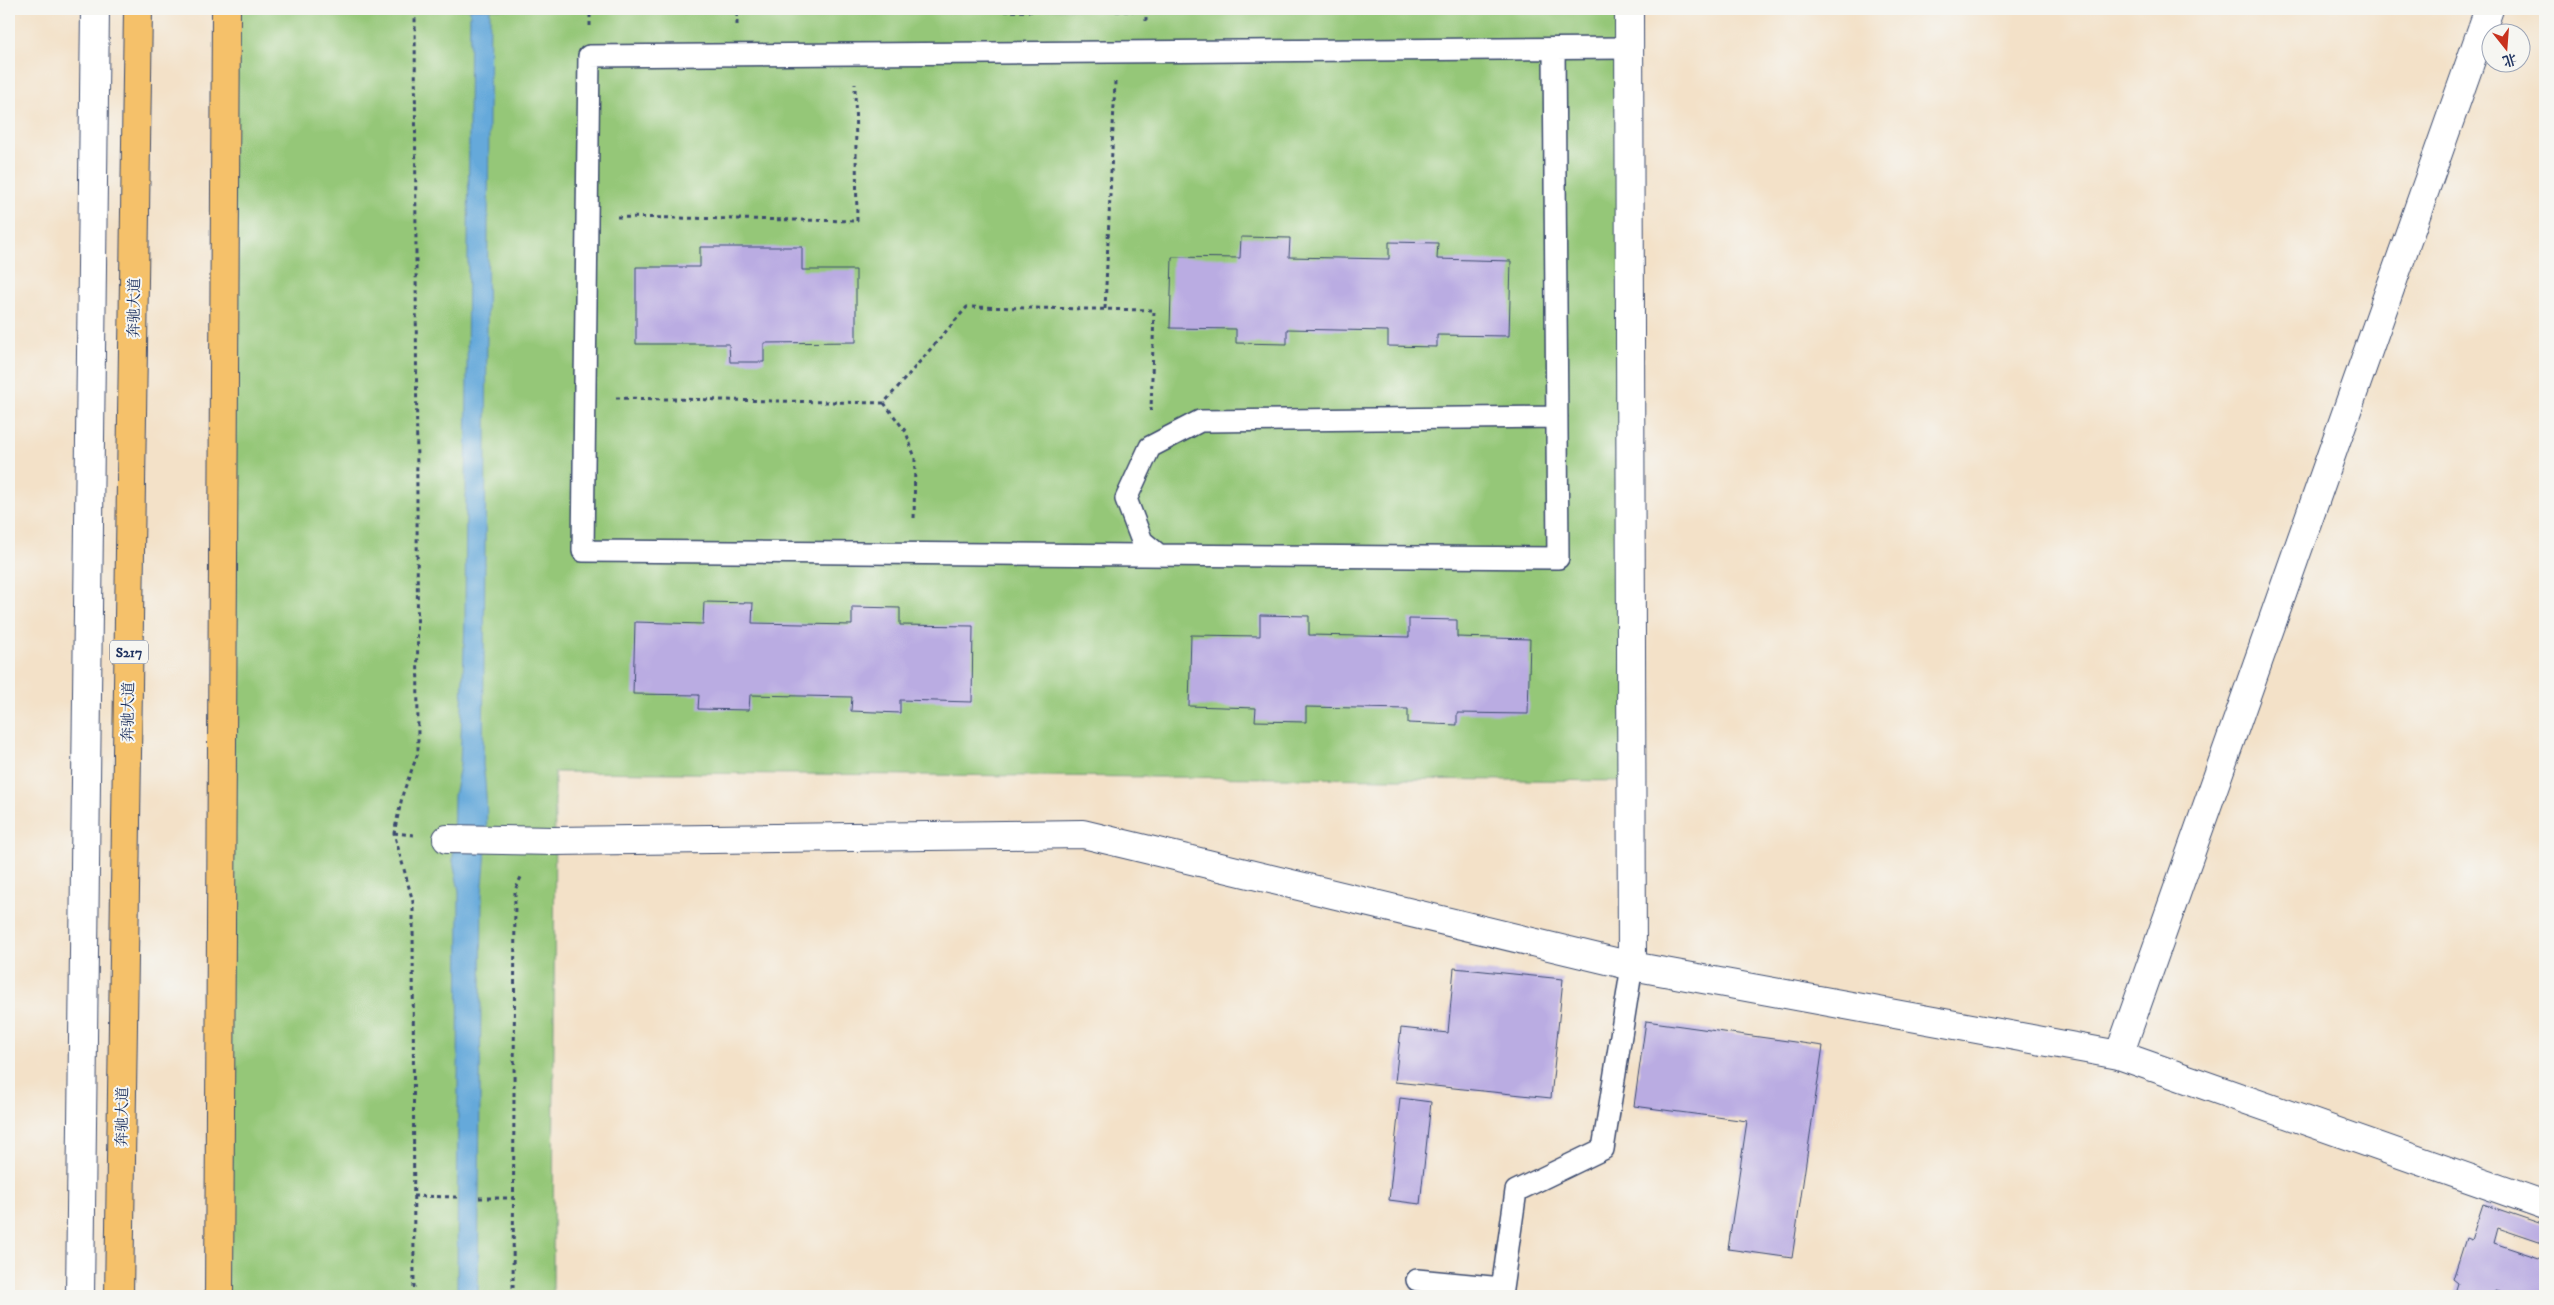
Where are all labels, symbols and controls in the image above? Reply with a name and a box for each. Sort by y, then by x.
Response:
north arrow [2482,22,2532,72]
text: 北 [2500,49,2519,70]
street label: 奔驰大道 [124,278,145,338]
road number: S217 [110,640,148,664]
street label: 奔驰大道 [118,682,139,742]
street label: 奔驰大道 [112,1087,133,1147]

